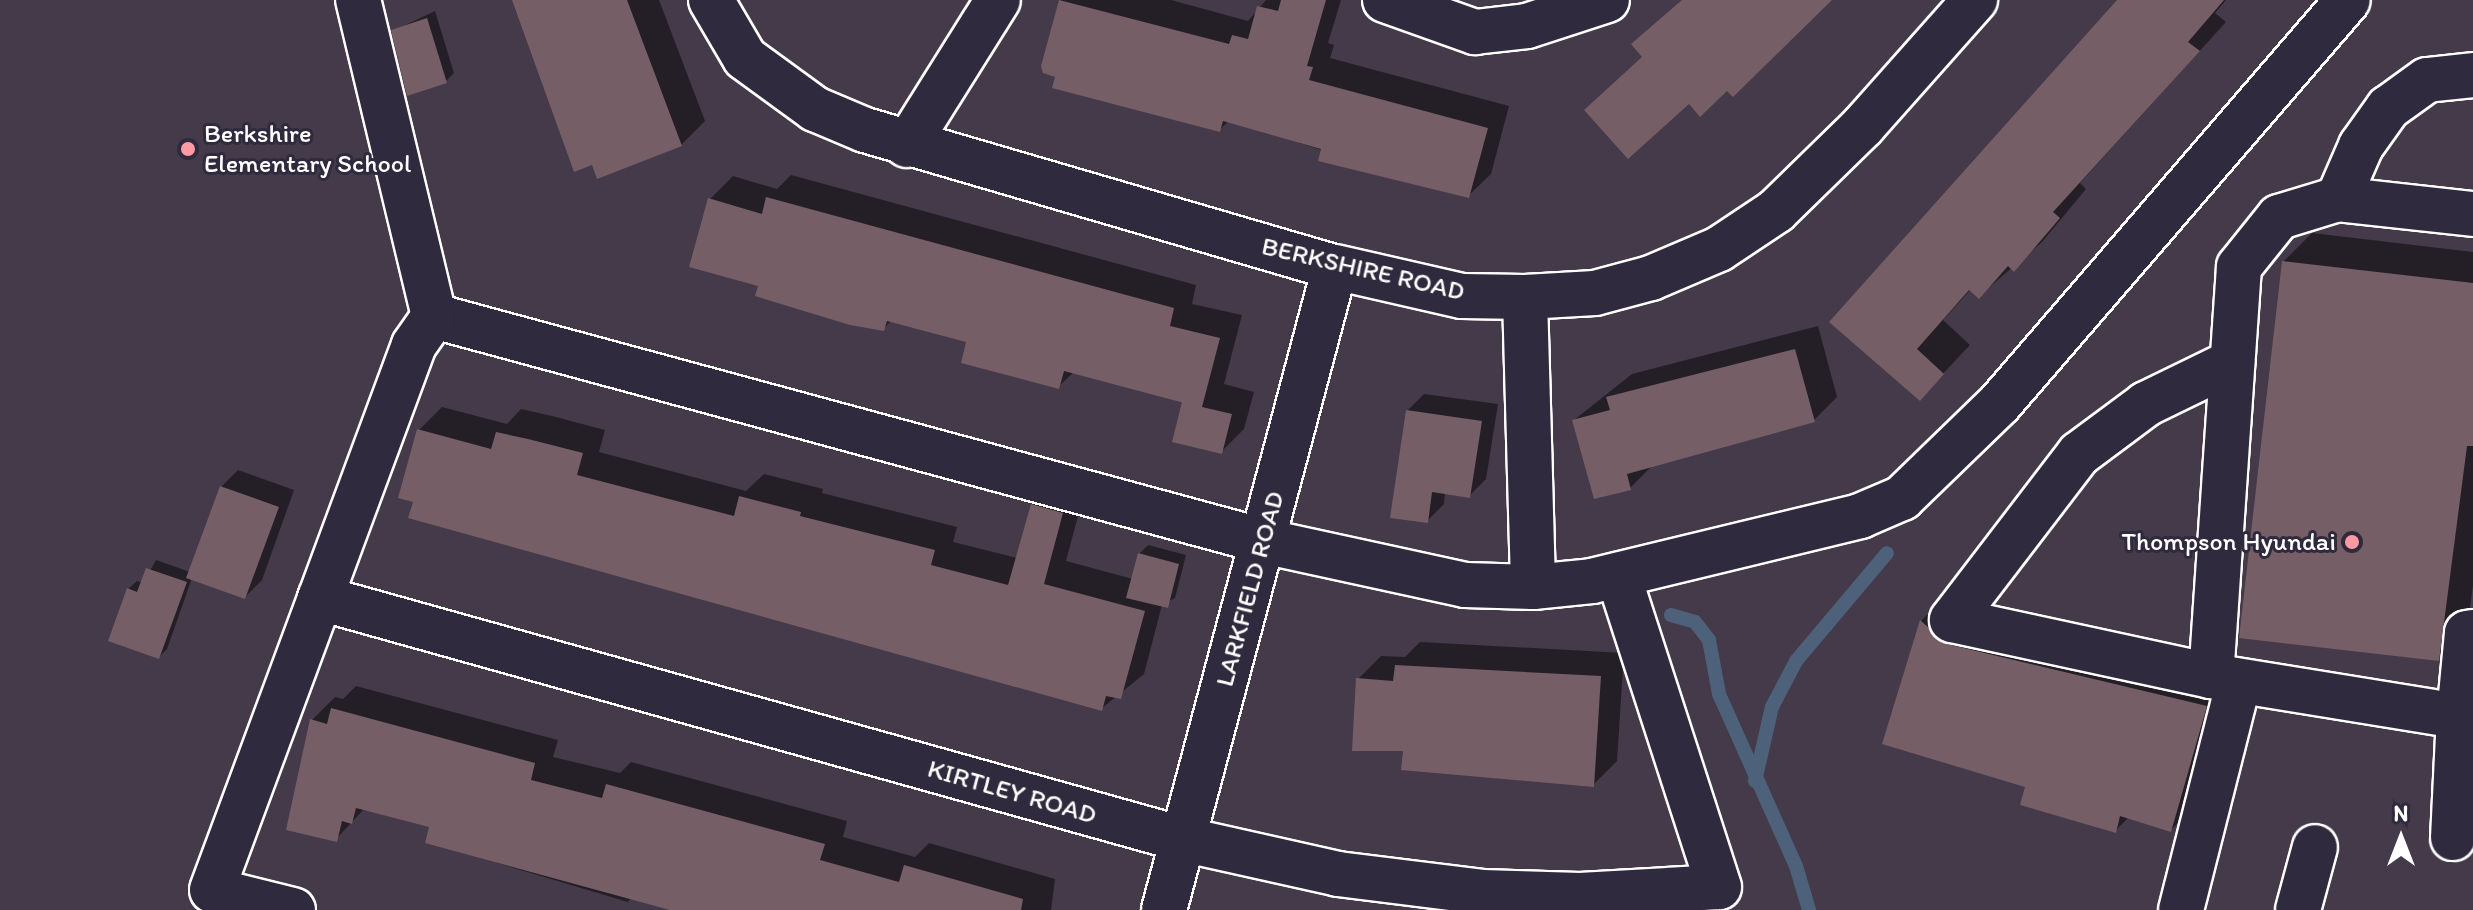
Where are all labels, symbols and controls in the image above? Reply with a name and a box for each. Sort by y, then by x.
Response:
place label: Berkshire Elementary School [204,118,411,180]
marker: Berkshire Elementary School [179,140,197,158]
street label: BERKSHIRE ROAD [1259,230,1467,308]
street label: LARKFIELD ROAD [1209,488,1291,690]
place label: Thompson Hyundai [2123,526,2336,558]
marker: Thompson Hyundai [2343,533,2361,551]
street label: KIRTLEY ROAD [925,753,1099,831]
north arrow [2361,798,2441,878]
text: N [2394,800,2408,827]

